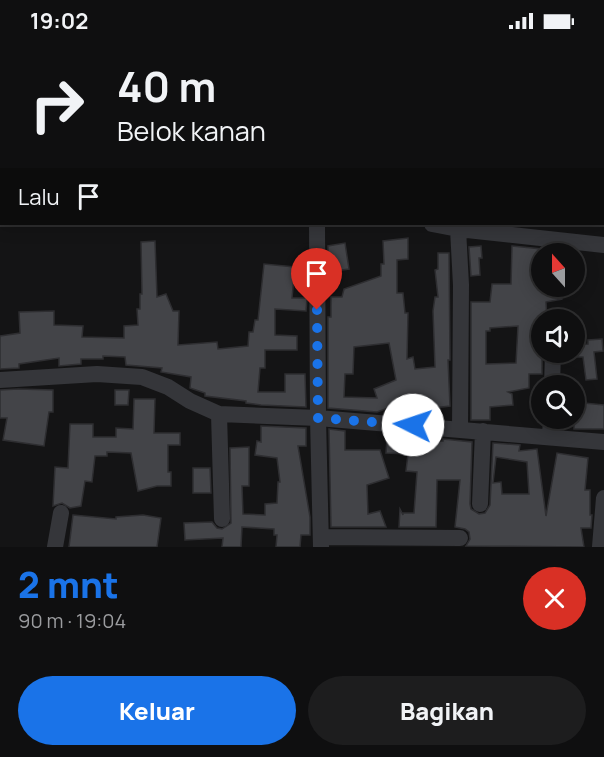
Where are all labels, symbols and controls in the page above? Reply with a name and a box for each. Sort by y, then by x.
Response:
text: 19:02 [30,6,88,36]
text: 40 m [117,57,216,115]
icon: right [18,66,96,144]
text: Belok kanan [117,112,266,149]
icon: arrive [72,180,105,213]
text: Lalu [18,182,60,212]
north arrow [531,243,585,297]
map controls [531,243,585,429]
pin [291,248,342,310]
icon: arrive [300,257,333,290]
button: sound [531,309,585,363]
button: search [531,375,585,429]
position arrow [381,393,445,457]
text: 2 mnt [18,560,119,609]
button: close [523,567,586,630]
text: 90 m · 19:04 [18,607,126,634]
button: Keluar [18,676,296,745]
button: Bagikan [308,676,586,745]

